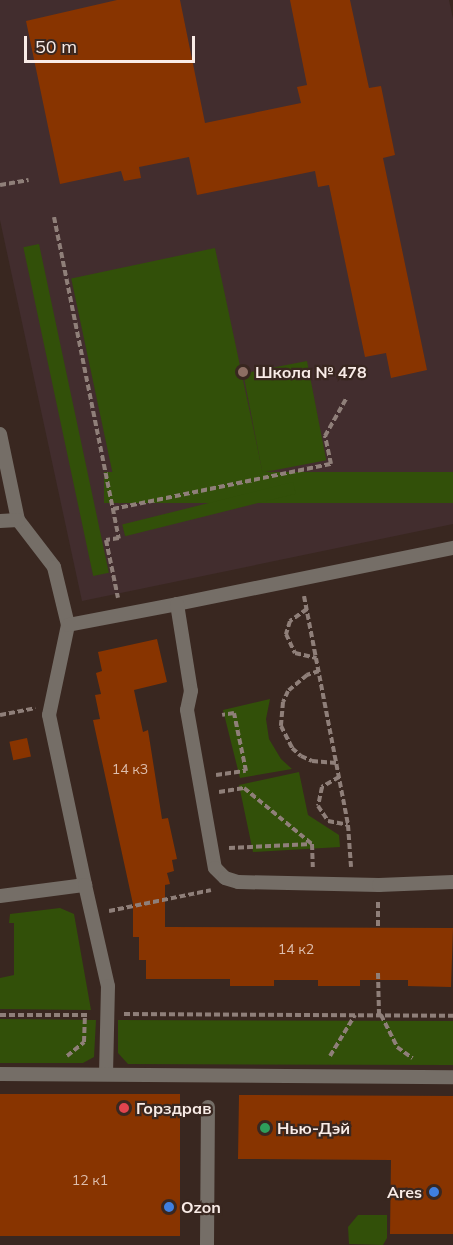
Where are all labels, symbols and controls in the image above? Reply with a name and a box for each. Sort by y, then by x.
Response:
scale bar [27,24,198,62]
text: 50 m [35,35,77,58]
place label: Школа № 478 [255,362,367,382]
marker: Школа № 478 [236,365,250,379]
house number: 14 к3 [112,761,148,777]
house number: 14 к2 [278,941,314,957]
place label: Горздрав [136,1098,211,1118]
marker: Горздрав [117,1101,131,1115]
place label: Нью-Дэй [277,1118,350,1138]
marker: Нью-Дэй [258,1121,272,1135]
house number: 12 к1 [72,1172,108,1188]
place label: Ares [387,1182,422,1202]
marker: Ares [427,1185,441,1199]
place label: Ozon [181,1197,221,1217]
marker: Ozon [162,1200,176,1214]

